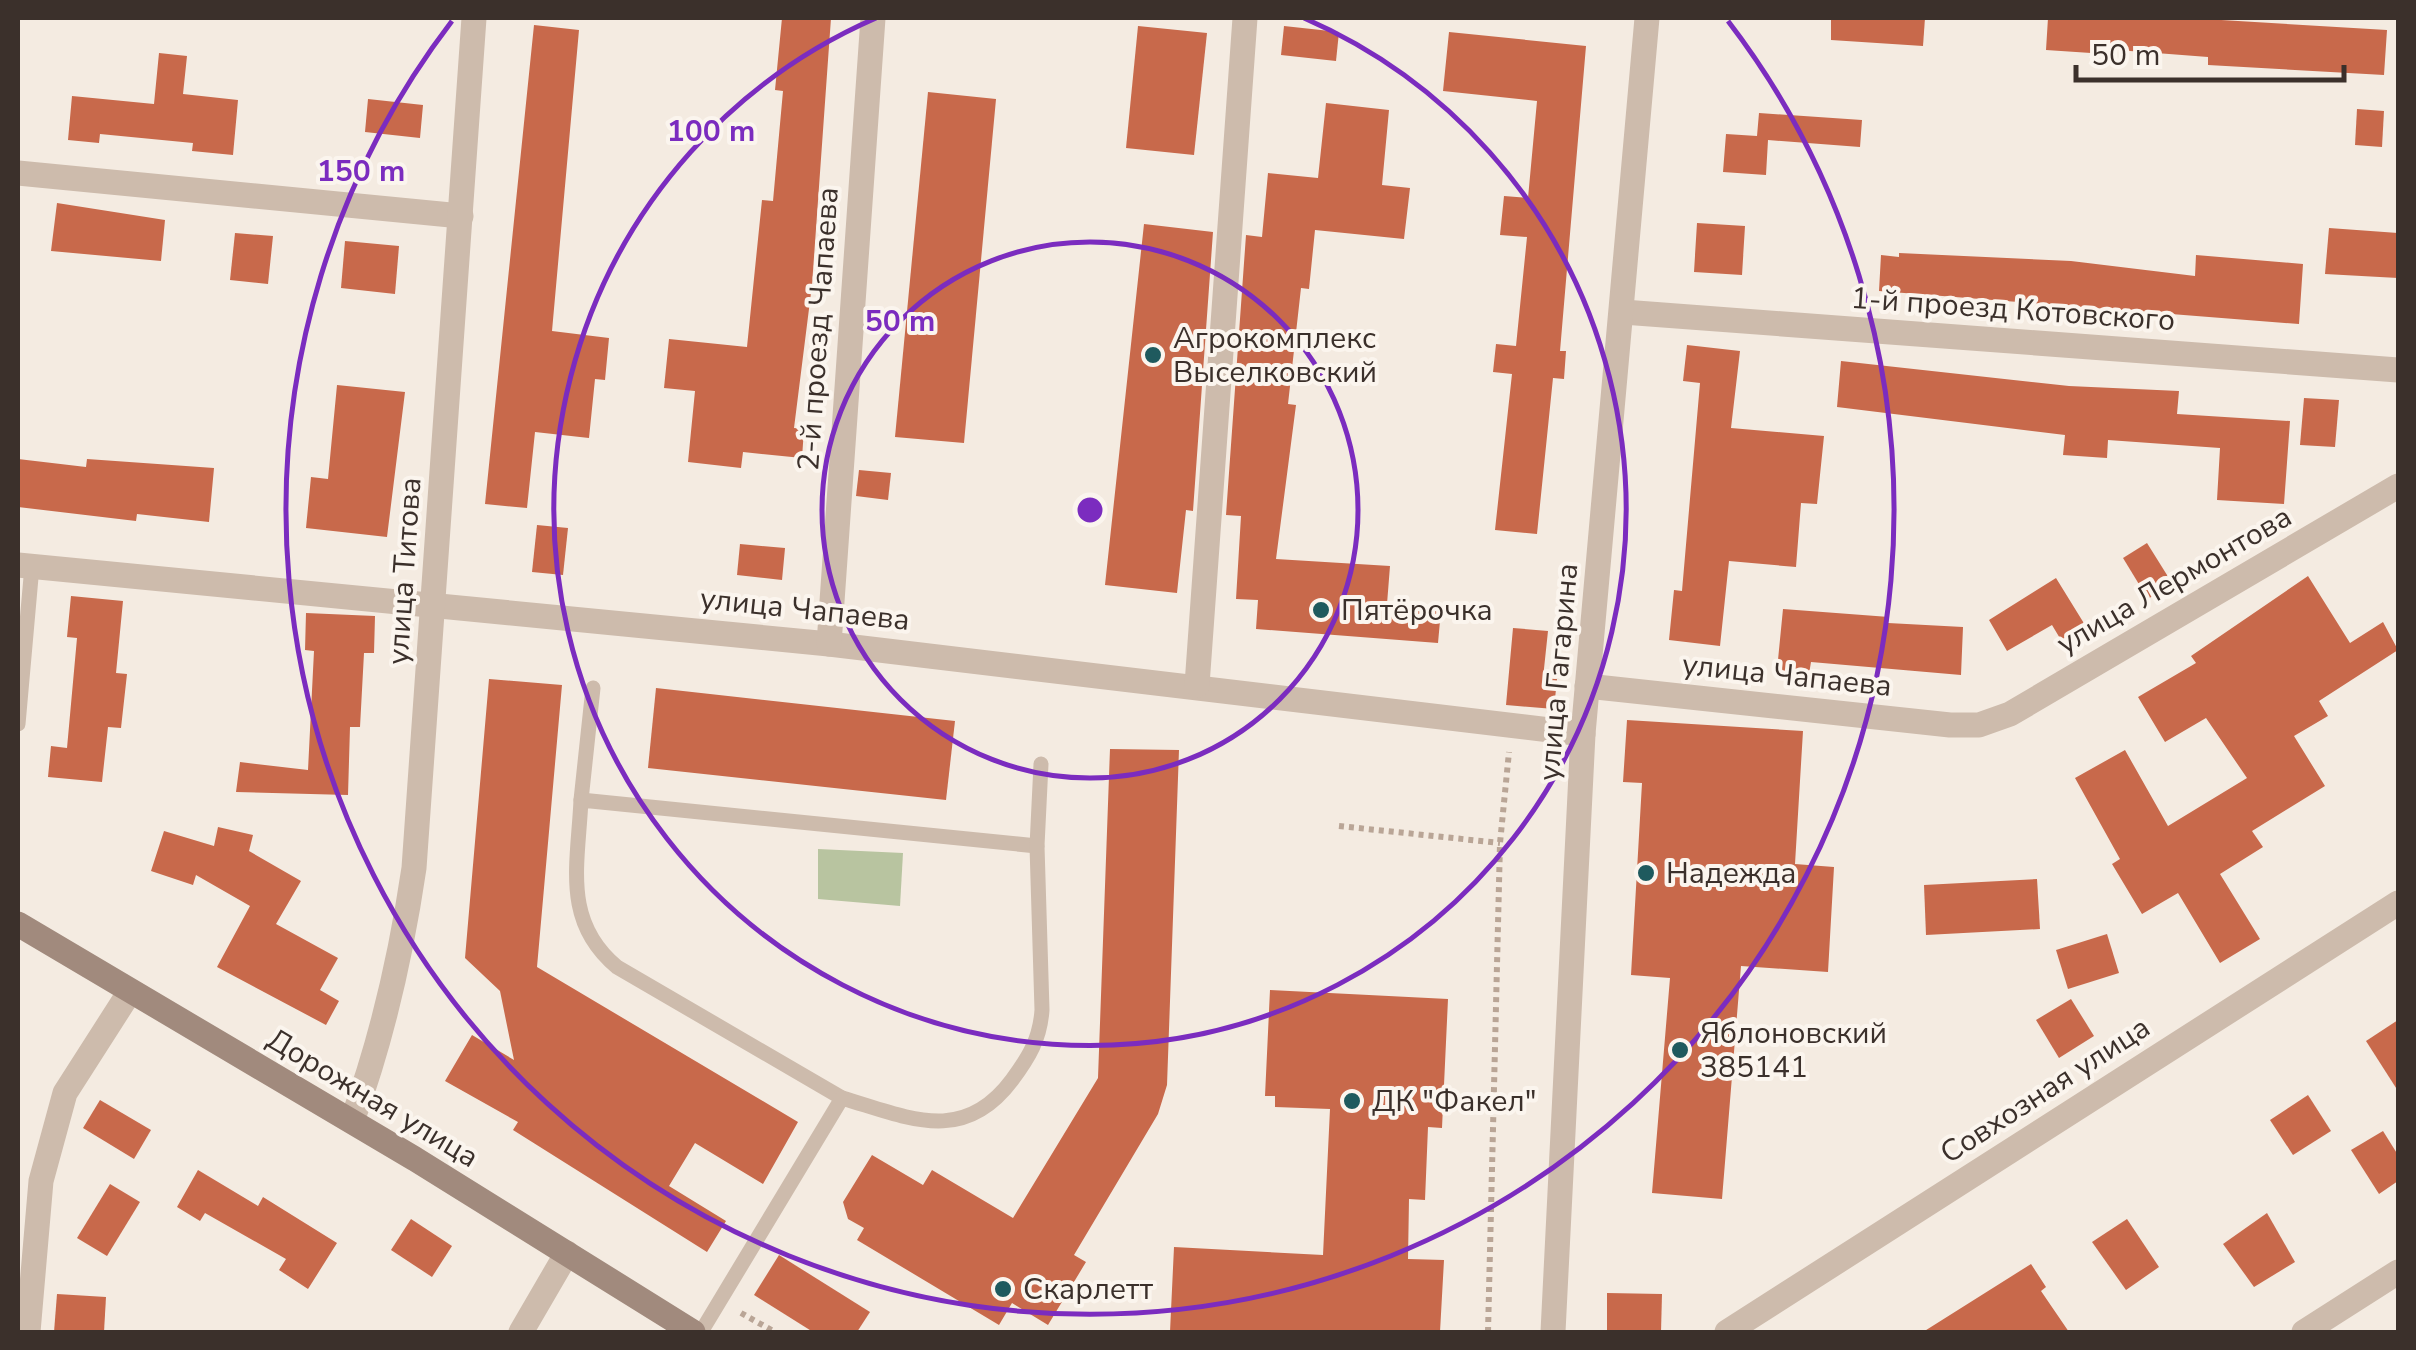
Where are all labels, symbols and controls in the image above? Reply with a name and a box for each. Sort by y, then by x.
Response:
scale bar [2076,20,2344,82]
text: 50 m [2091,35,2160,76]
text: 100 m [667,111,755,152]
text: 150 m [317,151,405,192]
street label: 2-й проезд Чапаева [788,186,849,472]
street label: 1-й проезд Котовского [1850,278,2176,341]
text: 50 m [865,301,935,342]
place label: Агрокомплекс Выселковский [1173,318,1377,393]
marker: Агрокомплекс Выселковский [1142,344,1164,366]
street label: улица Титова [378,476,431,666]
centre of rings [1072,492,1108,528]
street label: улица Лермонтова [2049,496,2299,664]
street label: улица Гагарина [1529,562,1588,782]
street label: улица Чапаева [698,578,912,641]
place label: Пятёрочка [1341,590,1493,631]
marker: Пятёрочка [1310,599,1332,621]
street label: улица Чапаева [1680,644,1894,707]
place label: Надежда [1666,853,1797,894]
marker: Надежда [1635,862,1657,884]
street label: Совхозная улица [1933,1007,2158,1174]
place label: Яблоновский 385141 [1700,1013,1887,1088]
street label: Дорожная улица [259,1019,486,1178]
marker: Яблоновский 385141 [1669,1039,1691,1061]
place label: ДК "Факел" [1372,1081,1537,1122]
marker: ДК "Факел" [1341,1090,1363,1112]
place label: Скарлетт [1023,1269,1154,1310]
marker: Скарлетт [992,1278,1014,1300]

